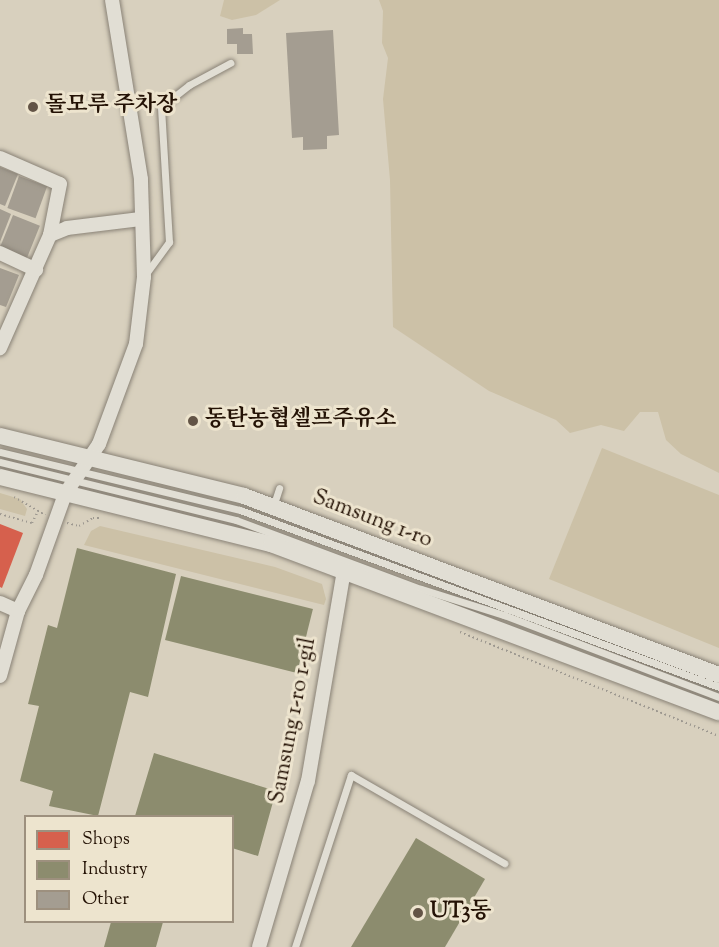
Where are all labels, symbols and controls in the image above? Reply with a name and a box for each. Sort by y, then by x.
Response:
place label: 돌모루 주차장 [45,94,177,120]
marker: 돌모루 주차장 [26,100,40,114]
place label: 동탄농협셀프주유소 [205,408,396,434]
marker: 동탄농협셀프주유소 [186,414,200,428]
street label: Samsung 1-ro [308,485,436,555]
street label: Samsung 1-ro 1-gil [265,636,323,806]
legend [24,815,234,923]
text: Shops [82,827,130,853]
text: Industry [82,857,148,883]
text: Other [82,887,129,913]
place label: UT3동 [430,900,492,926]
marker: UT3동 [411,906,425,920]

